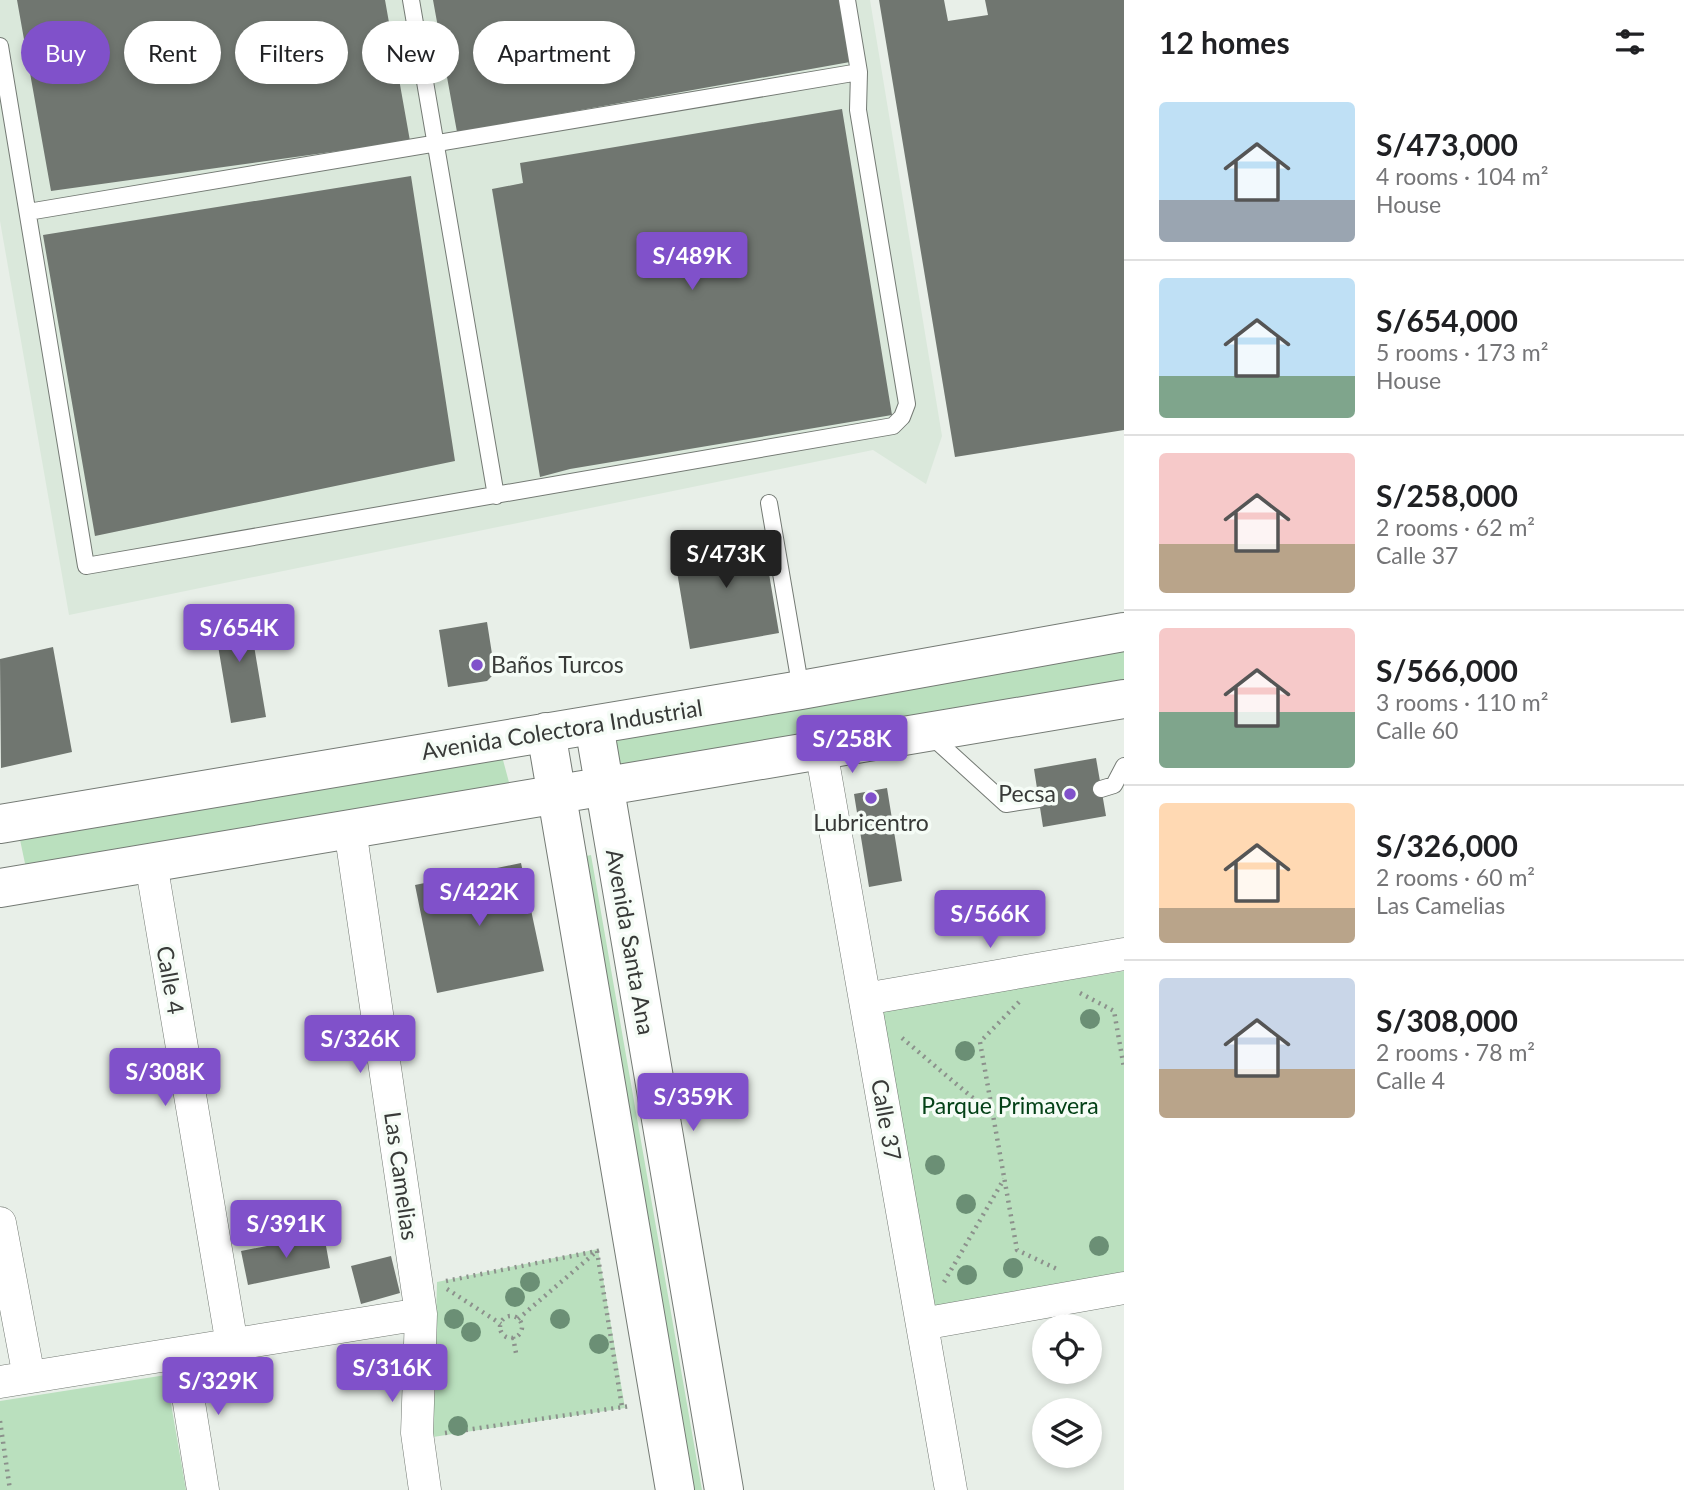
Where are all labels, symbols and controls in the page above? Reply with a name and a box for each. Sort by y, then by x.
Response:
chip: Buy [21,21,110,84]
chip: Rent [124,21,221,84]
chip: Filters [235,21,348,84]
chip: New [362,21,459,84]
chip: Apartment [473,21,635,84]
icon: filters [1611,23,1649,61]
text: 12 homes [1159,24,1290,60]
text: S/473,000 [1376,126,1518,162]
icon: home [1215,130,1299,214]
text: 4 rooms · 104 m² [1376,162,1548,190]
text: House [1376,190,1441,218]
pin: S/489K [635,232,749,292]
text: S/489K [652,241,732,269]
text: S/654,000 [1376,302,1518,338]
icon: home [1215,306,1299,390]
text: 5 rooms · 173 m² [1376,338,1548,366]
text: House [1376,366,1441,394]
text: S/258,000 [1376,477,1518,513]
icon: home [1215,481,1299,565]
text: 2 rooms · 62 m² [1376,513,1535,541]
pin: S/473K [669,530,783,590]
text: S/473K [686,539,766,567]
text: Calle 37 [1376,541,1458,569]
pin: S/654K [182,604,296,664]
text: S/654K [199,613,279,641]
place label: Baños Turcos [491,650,624,678]
text: S/566,000 [1376,652,1518,688]
icon: home [1215,656,1299,740]
marker: Baños Turcos [469,657,485,673]
text: 3 rooms · 110 m² [1376,688,1548,716]
street label: Avenida Colectora Industrial [419,693,704,765]
pin: S/258K [795,716,909,775]
text: Calle 60 [1376,716,1458,744]
text: S/258K [812,724,892,752]
place label: Pecsa [998,779,1056,807]
marker: Pecsa [1062,786,1078,802]
marker: Lubricentro [863,790,879,806]
place label: Lubricentro [813,808,929,836]
text: S/326,000 [1376,827,1518,863]
icon: home [1215,831,1299,915]
street label: Avenida Santa Ana [601,847,661,1037]
text: 2 rooms · 60 m² [1376,863,1535,891]
pin: S/422K [422,869,536,928]
text: S/422K [439,877,519,905]
pin: S/566K [933,890,1047,950]
text: Las Camelias [1376,891,1505,919]
text: S/566K [950,899,1030,927]
street label: Calle 4 [151,943,191,1016]
text: S/308,000 [1376,1002,1518,1038]
icon: home [1215,1006,1299,1090]
pin: S/326K [303,1016,417,1075]
text: S/326K [320,1024,400,1052]
text: 2 rooms · 78 m² [1376,1038,1535,1066]
pin: S/308K [108,1048,222,1108]
text: S/308K [125,1057,205,1085]
text: Calle 4 [1376,1066,1445,1094]
pin: S/359K [636,1074,750,1133]
street label: Calle 37 [866,1077,908,1163]
text: S/359K [653,1082,733,1110]
park label: Parque Primavera [921,1091,1099,1119]
street label: Las Camelias [379,1110,425,1242]
pin: S/391K [229,1200,343,1260]
text: S/391K [246,1209,326,1237]
map controls [1032,1314,1102,1468]
button: locate [1032,1314,1102,1384]
pin: S/316K [335,1344,449,1404]
text: S/316K [352,1353,432,1381]
pin: S/329K [161,1358,275,1417]
text: S/329K [178,1366,258,1394]
button: layers [1032,1398,1102,1468]

